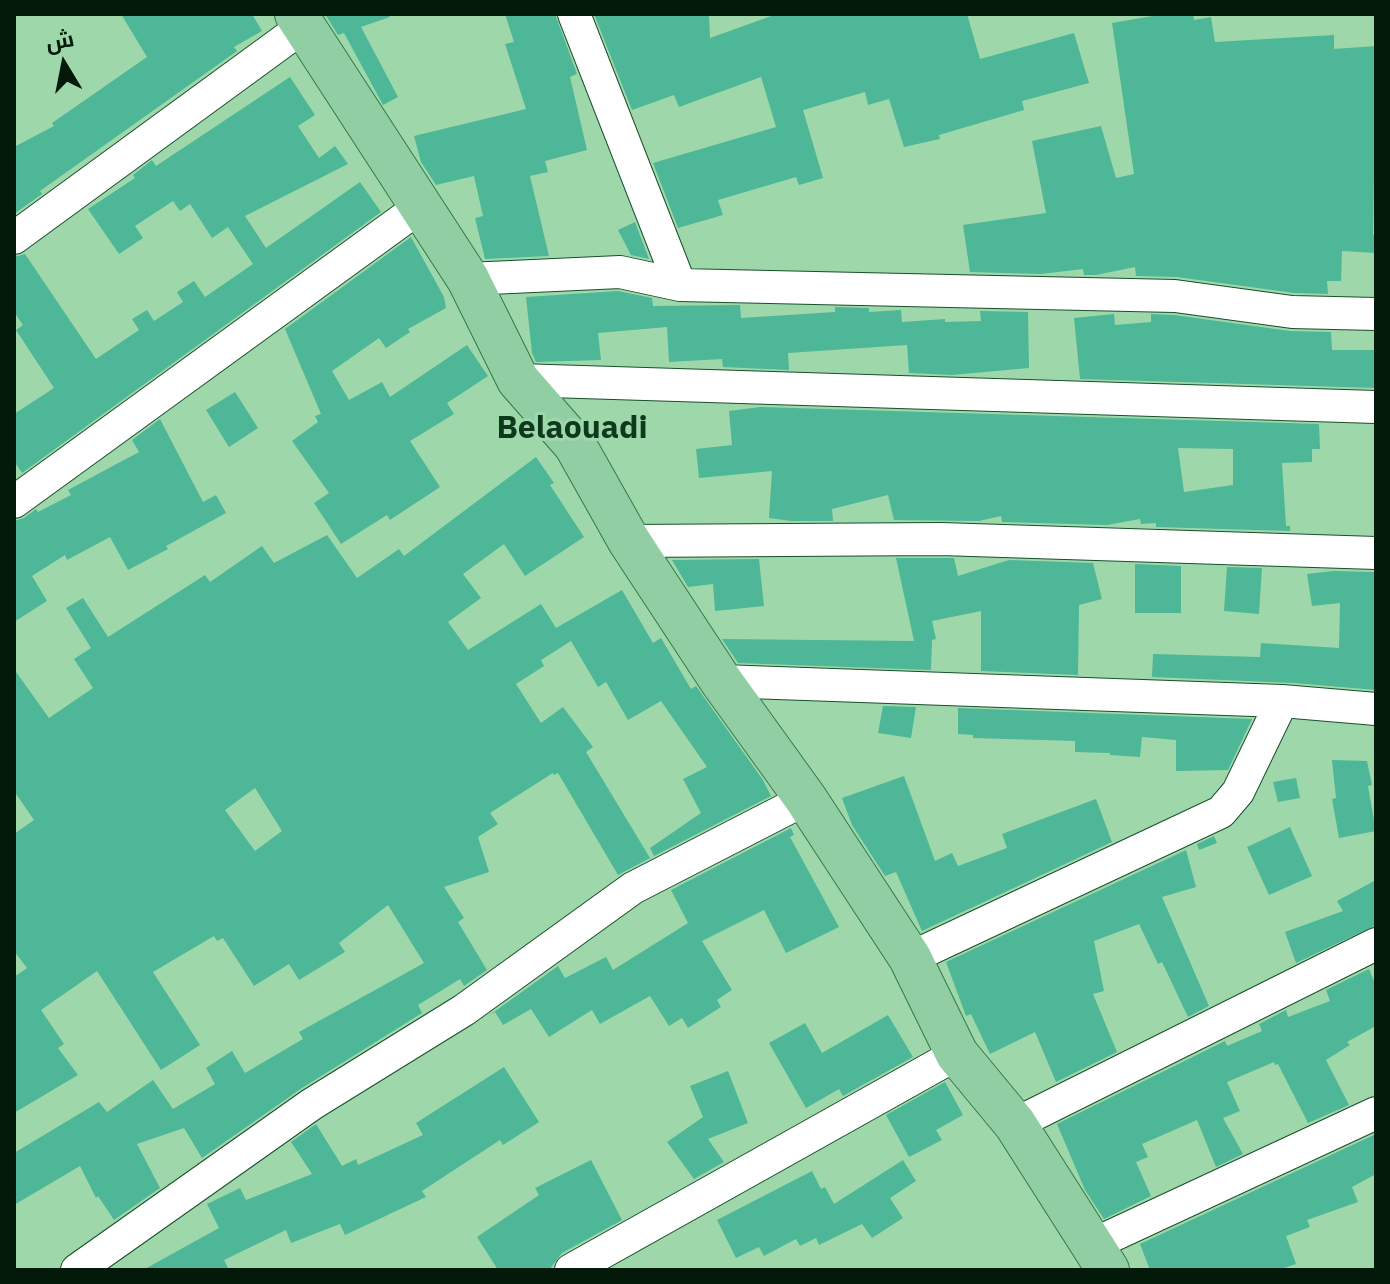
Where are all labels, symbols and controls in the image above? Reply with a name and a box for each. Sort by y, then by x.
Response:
text: ش [43,23,76,57]
north arrow [24,24,104,104]
district label: Belaouadi [496,410,648,448]

